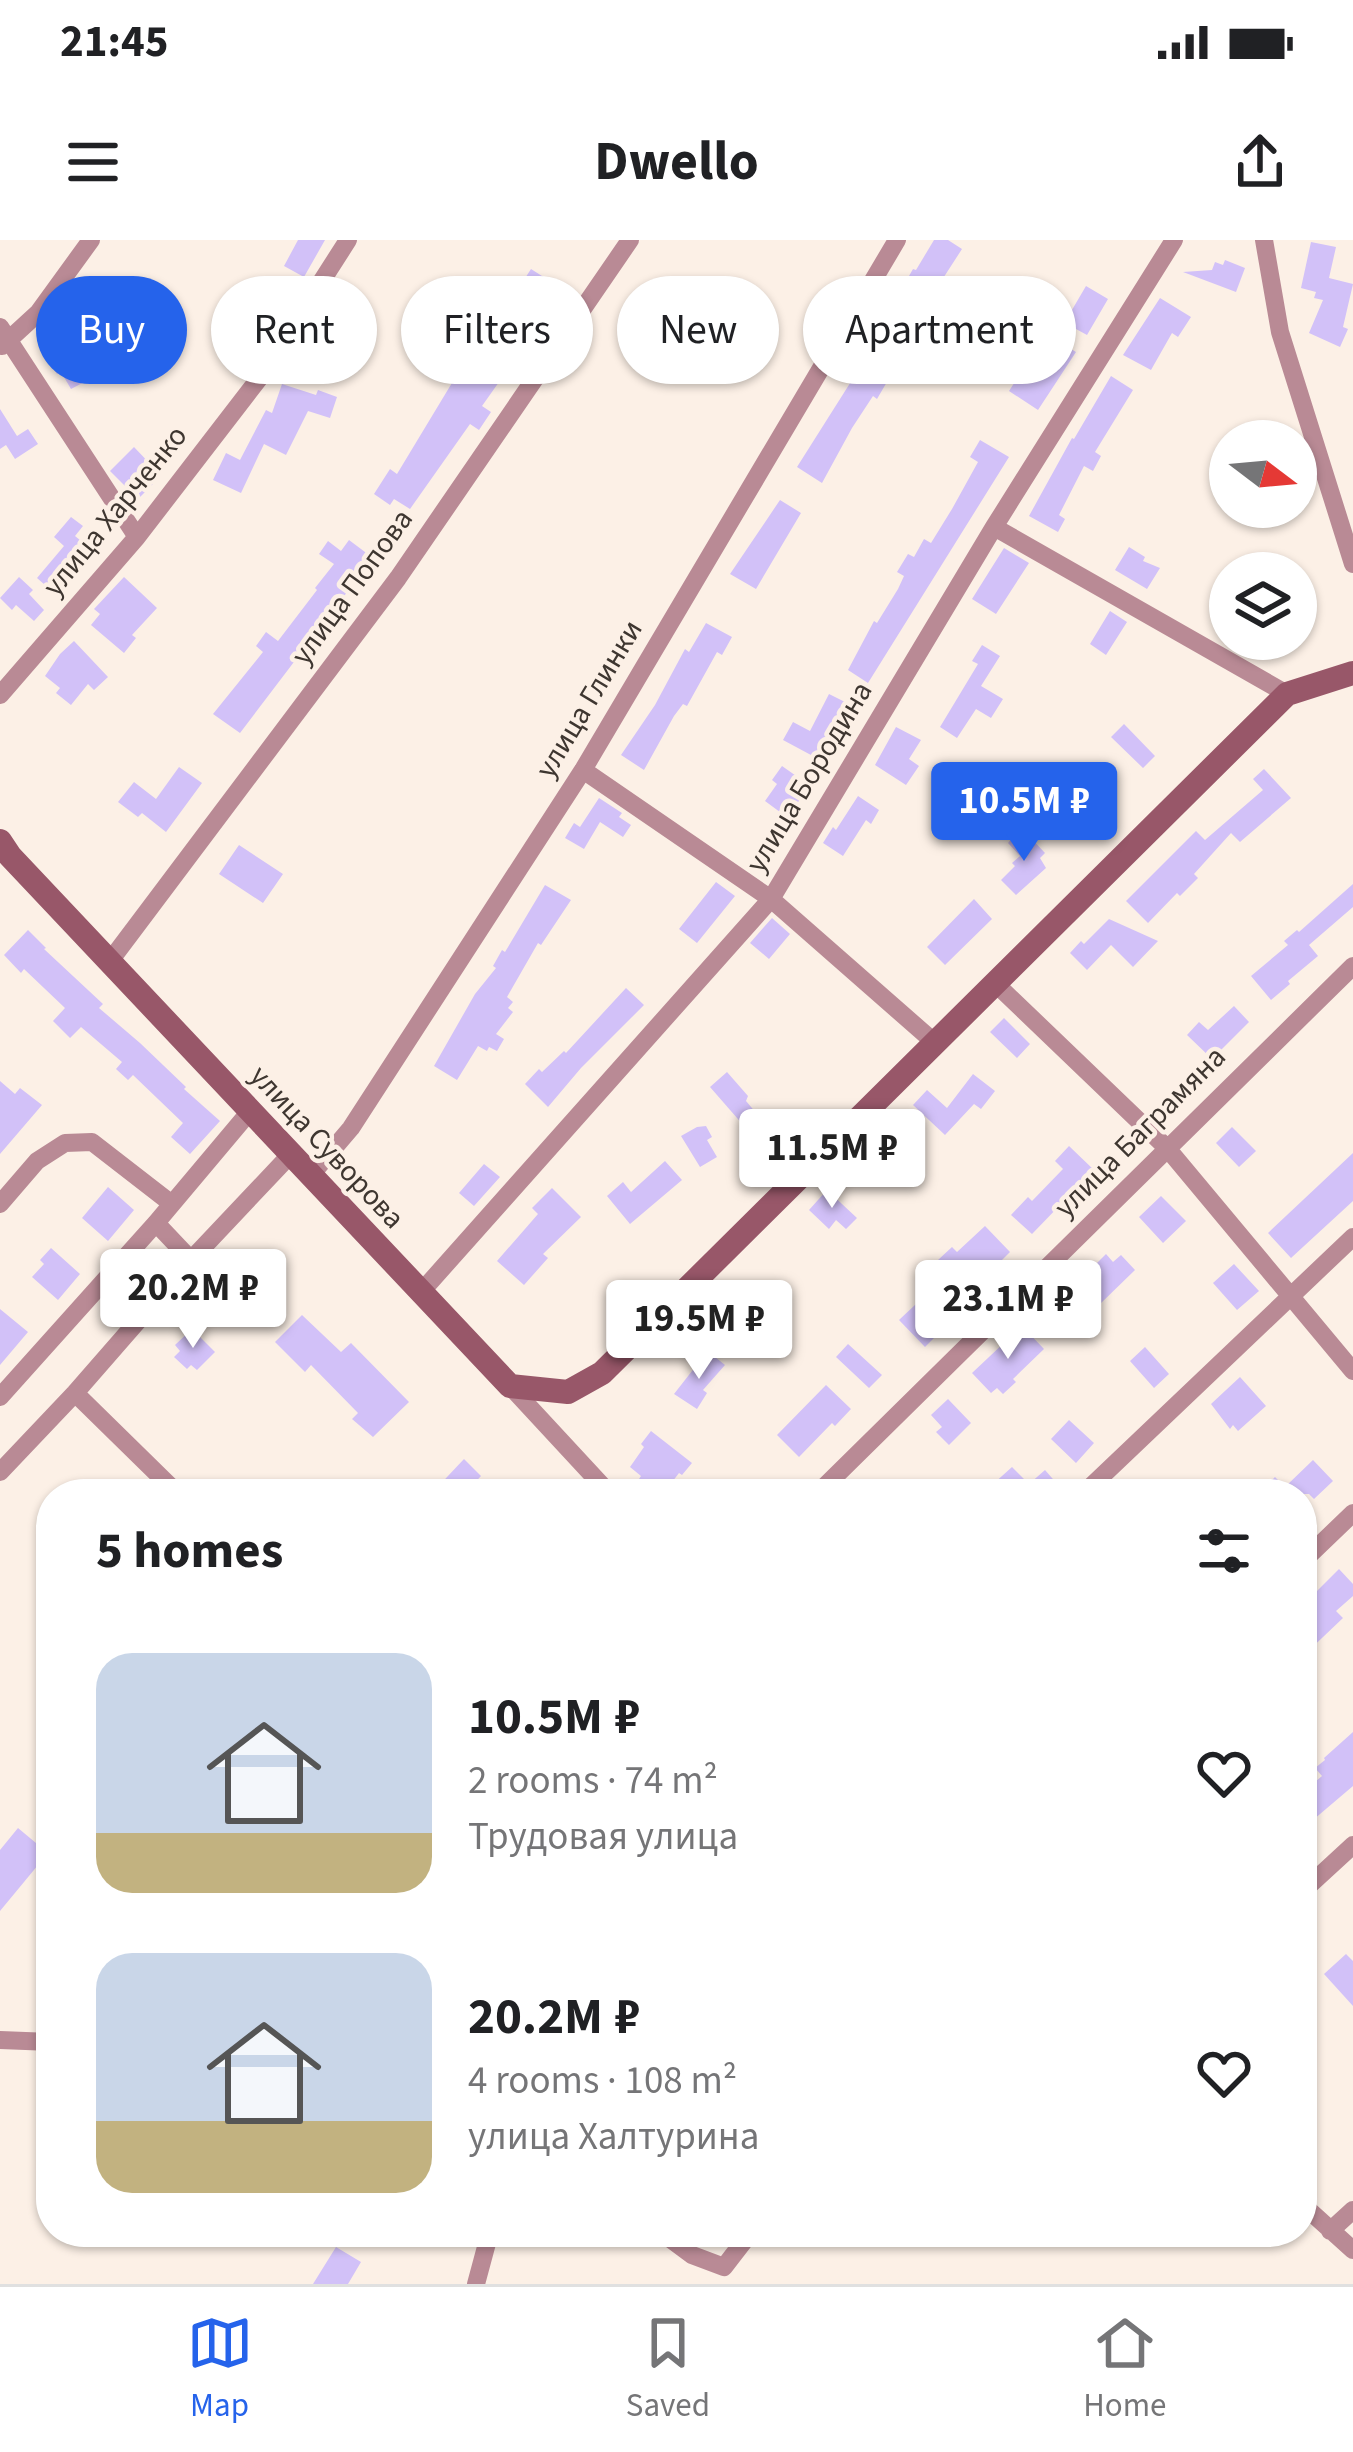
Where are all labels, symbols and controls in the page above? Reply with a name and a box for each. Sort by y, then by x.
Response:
text: 21:45 [60,10,169,74]
text: Dwello [594,124,759,201]
icon: menu [60,129,126,195]
icon: share [1227,129,1293,195]
chip: Buy [36,276,187,384]
chip: Rent [211,276,377,384]
chip: Filters [401,276,593,384]
chip: New [617,276,779,384]
chip: Apartment [803,276,1076,384]
street label: улица Харченко [32,416,198,606]
north arrow [1209,420,1317,528]
map controls [1209,420,1317,660]
street label: улица Попова [281,500,423,674]
button: layers [1209,552,1317,660]
street label: улица Глинки [525,612,653,786]
street label: улица Бородина [735,673,883,881]
pin: 10.5M ₽ [913,762,1135,864]
text: 10.5M ₽ [958,773,1090,829]
street label: улица Баграмяна [1044,1036,1236,1228]
street label: улица Суворова [240,1055,414,1239]
pin: 11.5M ₽ [721,1109,943,1211]
text: 11.5M ₽ [766,1120,898,1176]
pin: 20.2M ₽ [82,1249,304,1351]
text: 20.2M ₽ [127,1260,259,1316]
pin: 23.1M ₽ [897,1260,1119,1362]
text: 23.1M ₽ [942,1271,1074,1327]
pin: 19.5M ₽ [588,1280,810,1382]
text: 19.5M ₽ [633,1291,765,1347]
text: 5 homes [96,1515,283,1587]
icon: filters [1191,1518,1257,1584]
text: 10.5M ₽ [468,1681,640,1753]
icon: home [192,1701,336,1845]
icon: heart [1191,1740,1257,1806]
text: 2 rooms · 74 m² [468,1753,718,1809]
text: Трудовая улица [468,1809,738,1865]
text: 20.2M ₽ [468,1981,640,2053]
icon: home [192,2001,336,2145]
icon: heart [1191,2040,1257,2106]
text: 4 rooms · 108 m² [468,2053,737,2109]
text: улица Халтурина [468,2109,759,2165]
tab: Map [187,2310,253,2429]
tab: Saved [626,2310,710,2429]
tab: Home [1083,2310,1166,2429]

